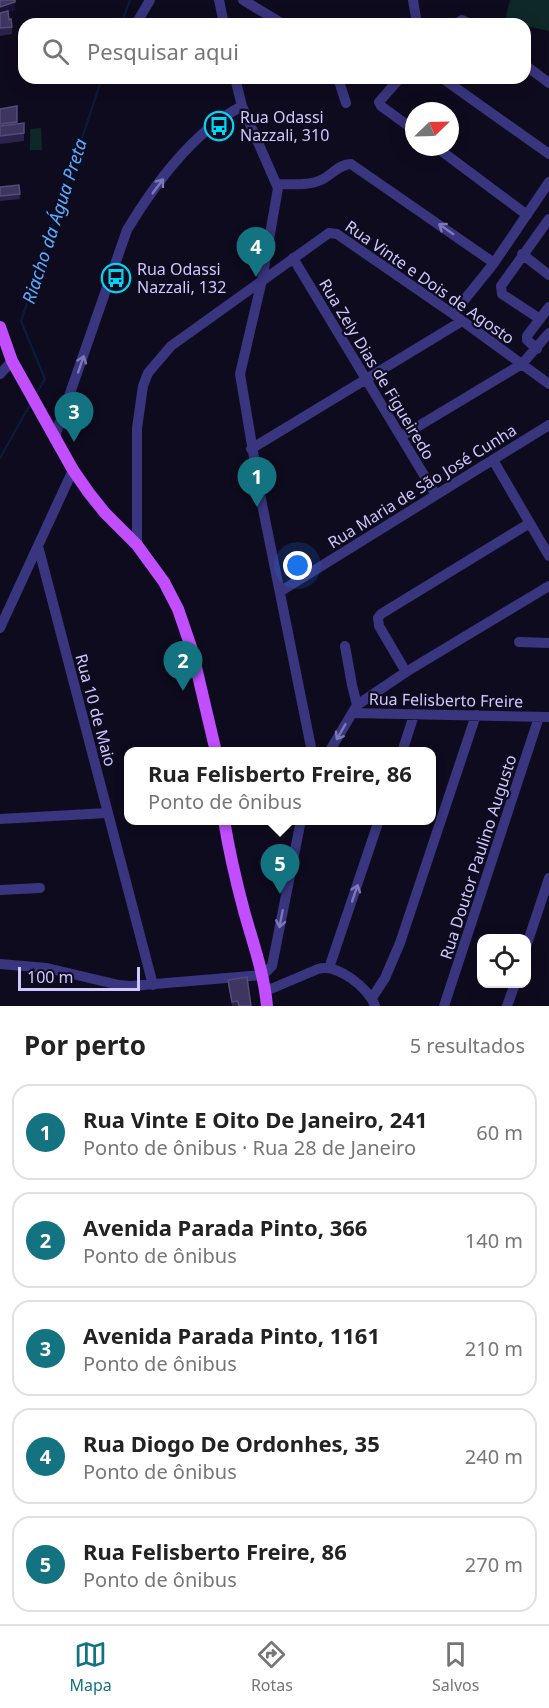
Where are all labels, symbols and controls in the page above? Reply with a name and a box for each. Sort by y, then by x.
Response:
search box [18,18,531,84]
icon: search [39,35,72,68]
text: Pesquisar aqui [87,36,239,66]
north arrow [405,102,459,156]
place label: Rua Odassi Nazzali, 310 [240,106,329,146]
bus stop icon: Rua Odassi Nazzali, 310 [203,110,235,142]
water label: Riacho da Água Preta [16,136,92,306]
one-way arrow [151,178,164,194]
street label: Rua Vinte e Dois de Agosto [341,215,519,349]
one-way arrow [438,223,454,235]
pin: 4 [236,228,276,277]
place label: Rua Odassi Nazzali, 132 [137,258,226,298]
bus stop icon: Rua Odassi Nazzali, 132 [100,262,132,294]
street label: Rua Zely Dias de Figueiredo [314,274,440,464]
one-way arrow [76,355,87,373]
pin: 3 [54,392,94,442]
street label: Rua Maria de São José Cunha [323,419,521,553]
pin: 1 [238,458,276,507]
your location [283,551,312,580]
pin: 2 [164,642,202,691]
street label: Rua 10 de Maio [70,651,122,769]
street label: Rua Felisberto Freire [369,688,523,712]
one-way arrow [334,723,346,740]
popup [124,747,436,825]
street label: Rua Doutor Paulino Augusto [434,752,522,962]
text: Rua Felisberto Freire, 86 [148,758,412,788]
text: Ponto de ônibus [148,788,302,815]
pin: 5 [260,844,300,894]
one-way arrow [350,884,361,903]
one-way arrow [275,909,286,928]
map controls [477,934,531,988]
button: locate [477,934,531,988]
scale bar [18,964,140,992]
text: 100 m [27,966,74,988]
text: Por perto [24,1027,146,1063]
text: 5 resultados [410,1032,525,1059]
text: Rua Vinte E Oito De Janeiro, 241 [83,1104,428,1134]
text: 1 [40,1119,51,1146]
text: 60 m [476,1119,523,1146]
text: Ponto de ônibus · Rua 28 de Janeiro [83,1134,416,1161]
text: Avenida Parada Pinto, 366 [83,1212,367,1242]
text: 2 [40,1227,51,1254]
text: 140 m [465,1227,523,1254]
text: Ponto de ônibus [83,1242,237,1269]
text: Avenida Parada Pinto, 1161 [83,1320,380,1350]
text: 3 [40,1335,51,1362]
text: 210 m [465,1335,523,1362]
text: Ponto de ônibus [83,1350,237,1377]
text: Rua Diogo De Ordonhes, 35 [83,1428,380,1458]
text: 4 [40,1443,51,1470]
text: 240 m [465,1443,523,1470]
text: Ponto de ônibus [83,1458,237,1485]
text: Rua Felisberto Freire, 86 [83,1536,347,1566]
text: 5 [40,1551,51,1578]
text: 270 m [465,1551,523,1578]
text: Ponto de ônibus [83,1566,237,1593]
tab: Mapa [70,1638,112,1696]
tab: Rotas [251,1638,293,1696]
tab: Salvos [432,1638,479,1696]

